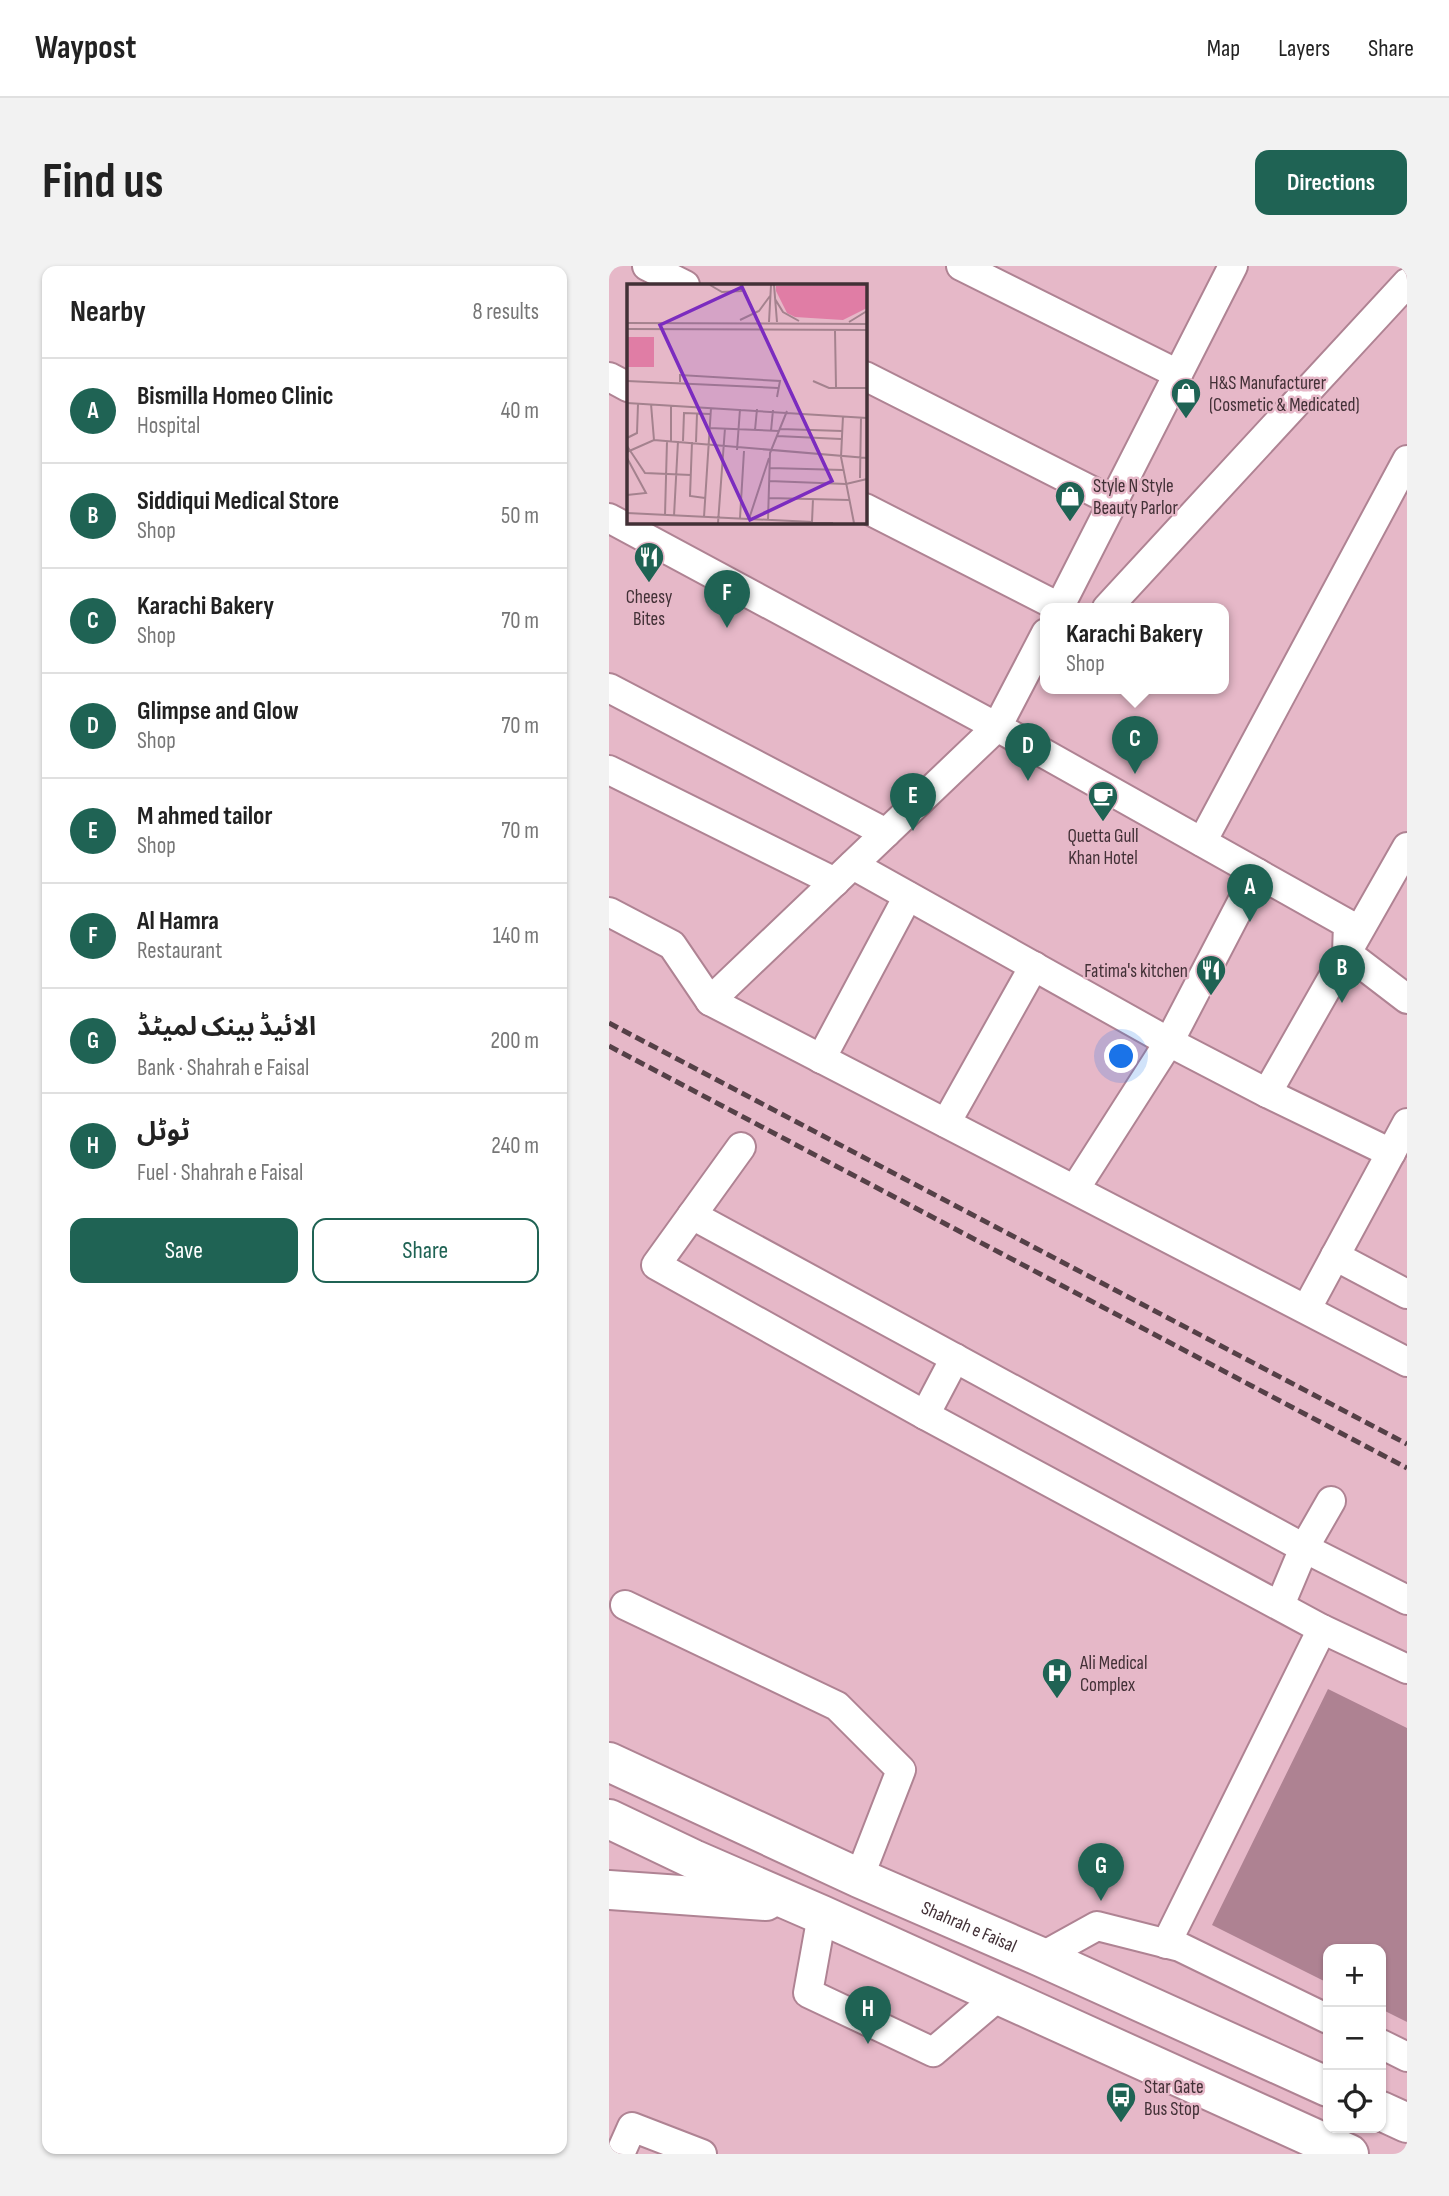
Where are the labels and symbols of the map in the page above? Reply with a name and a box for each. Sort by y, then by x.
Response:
inset map [627,284,866,523]
place label: H&S Manufacturer (Cosmetic & Medicated) [1209,372,1360,417]
shop icon: H&S Manufacturer (Cosmetic & Medicated) [1169,376,1203,420]
place label: Style N Style Beauty Parlor [1093,475,1178,520]
shop icon: Style N Style Beauty Parlor [1053,479,1087,523]
restaurant icon: Cheesy Bites [632,540,666,584]
pin: F [704,570,750,628]
place label: Cheesy Bites [626,586,673,631]
pin: C [1112,716,1158,774]
pin: D [1005,723,1051,781]
pin: E [890,773,936,831]
cafe icon: Quetta Gull Khan Hotel [1086,779,1120,823]
place label: Quetta Gull Khan Hotel [1067,825,1139,870]
pin: A [1227,864,1273,922]
pin: B [1319,945,1365,1003]
restaurant icon: Fatima's kitchen [1194,953,1228,997]
place label: Fatima's kitchen [1084,960,1188,983]
your location [1104,1039,1138,1073]
place label: Ali Medical Complex [1079,1652,1147,1697]
hospital icon: Ali Medical Complex [1040,1656,1074,1700]
pin: G [1078,1843,1124,1901]
street label: Shahrah e Faisal [918,1897,1020,1958]
pin: H [845,1986,891,2044]
place label: Star Gate Bus Stop [1144,2076,1204,2121]
bus stop icon: Star Gate Bus Stop [1104,2080,1138,2124]

